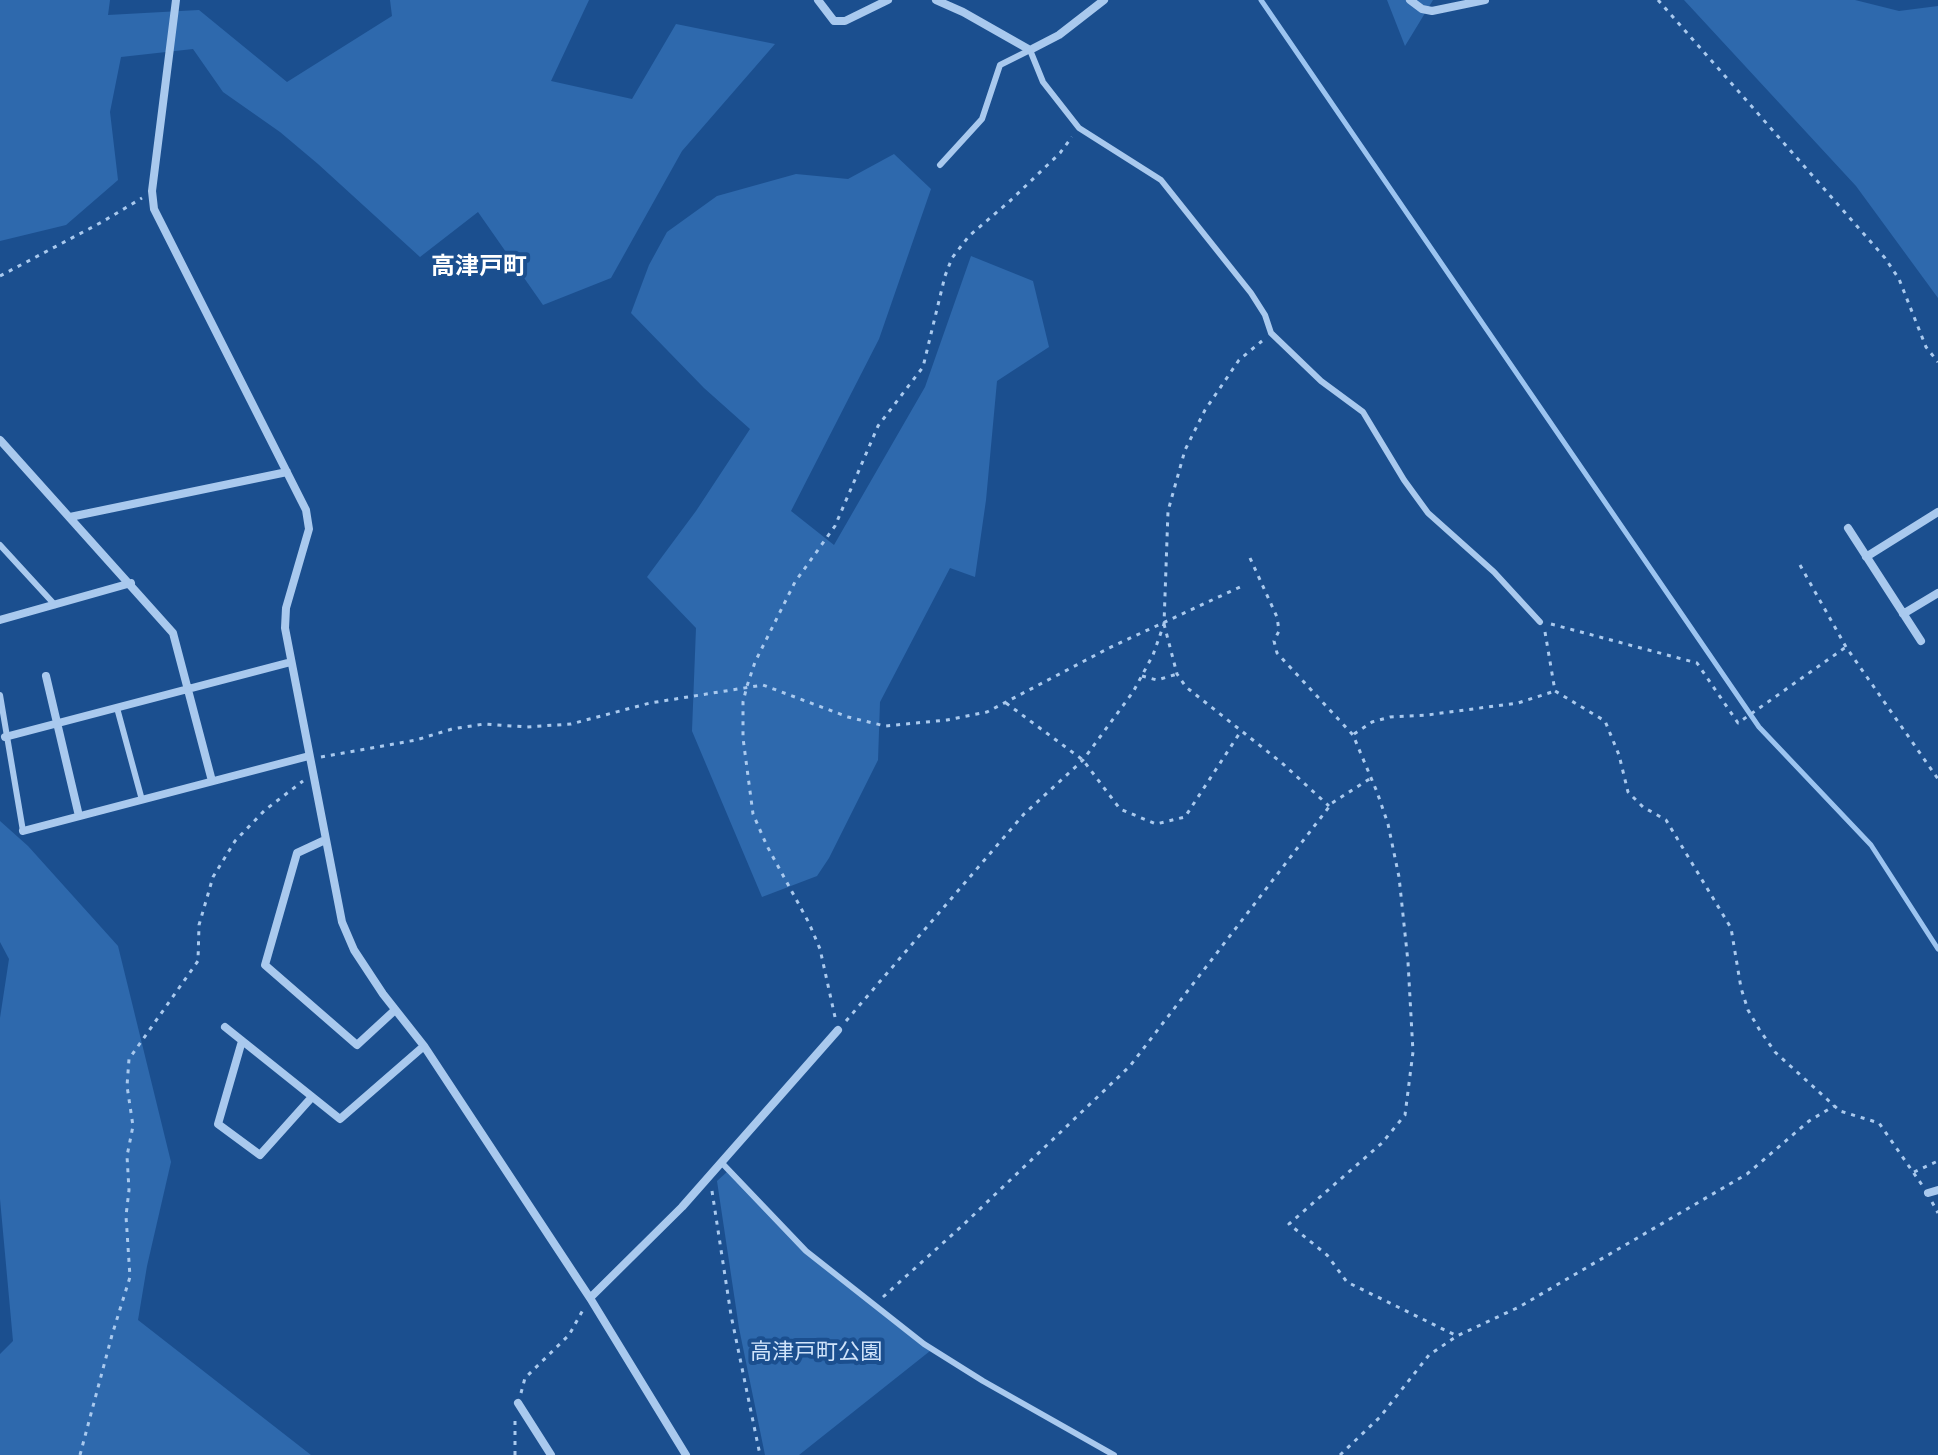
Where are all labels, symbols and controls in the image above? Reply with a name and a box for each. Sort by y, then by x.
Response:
district label: 高津戸町 [431,252,527,280]
park label: 高津戸町公園 [750,1339,882,1365]

